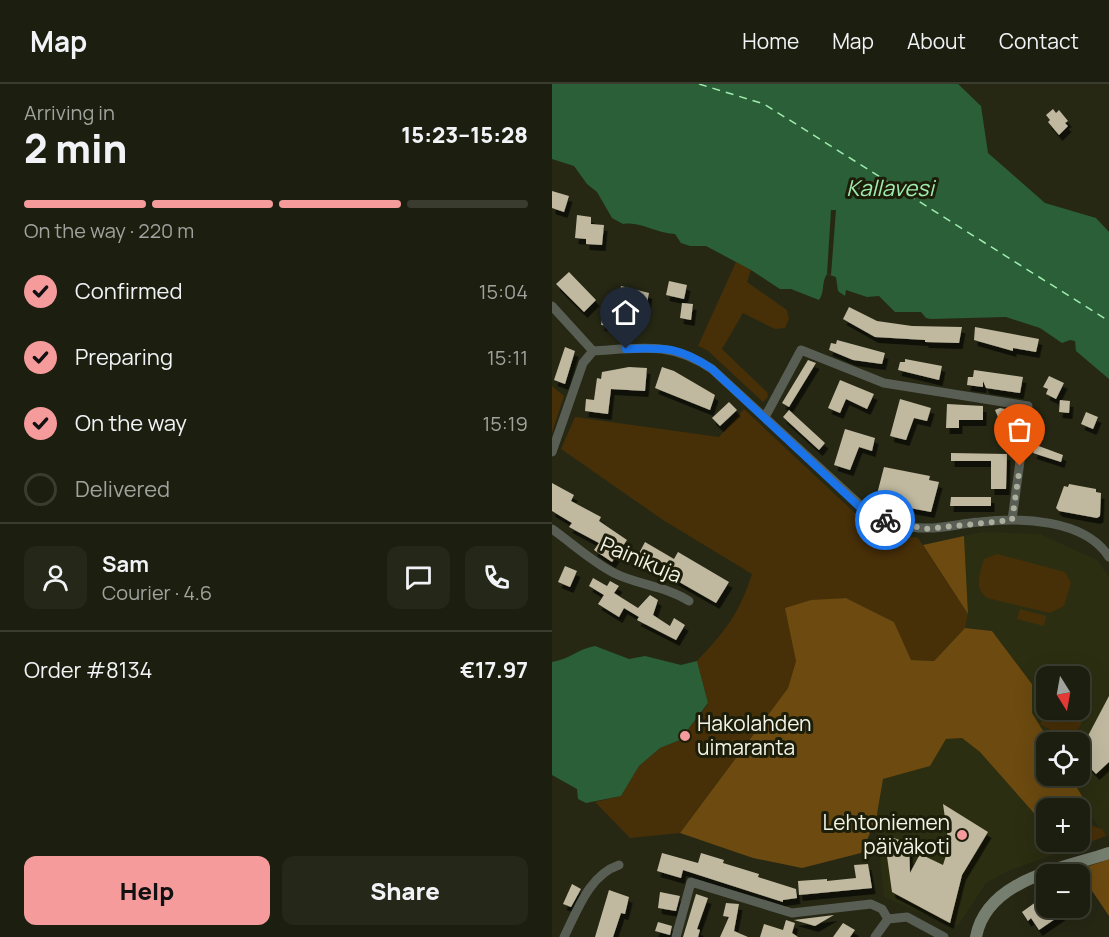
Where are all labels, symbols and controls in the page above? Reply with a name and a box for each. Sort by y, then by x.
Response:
text: Map [30,22,87,60]
text: Home [742,27,799,55]
text: Map [832,27,874,55]
text: About [907,27,966,55]
text: Contact [999,27,1079,55]
text: Arriving in [24,99,115,126]
text: 15:23–15:28 [401,120,528,150]
text: 2 min [24,121,127,175]
water label: Kallavesi [846,173,937,203]
text: On the way · 220 m [24,217,194,244]
icon: check [24,275,57,308]
text: Confirmed [75,276,183,306]
text: 15:04 [479,278,528,305]
pin [600,287,651,349]
icon: home [609,296,642,329]
icon: check [24,341,57,374]
text: Preparing [75,342,173,372]
text: 15:11 [487,344,528,371]
pin [994,404,1045,466]
icon: check [24,407,57,440]
text: On the way [75,408,187,438]
text: 15:19 [482,410,528,437]
icon: bag [1003,413,1036,446]
text: Delivered [75,474,170,504]
courier [855,490,915,550]
icon: bike [869,504,902,537]
street label: Painikuja [596,529,686,589]
button: person [24,546,87,609]
button: chat [387,546,450,609]
button: phone [465,546,528,609]
text: Sam [102,549,149,579]
text: Courier · 4.6 [102,579,212,606]
text: Order #8134 [24,655,153,685]
text: €17.97 [460,655,528,685]
north arrow [1036,666,1090,720]
map controls [1036,666,1090,918]
place label: Hakolahden uimaranta [697,709,812,761]
marker: Hakolahden uimaranta [678,729,692,743]
button: locate [1036,732,1090,786]
button: + [1036,798,1090,852]
place label: Lehtoniemen päiväkoti [823,808,950,860]
marker: Lehtoniemen päiväkoti [955,828,969,842]
button: Help [24,856,270,925]
button: Share [282,856,528,925]
button: − [1036,864,1090,918]

